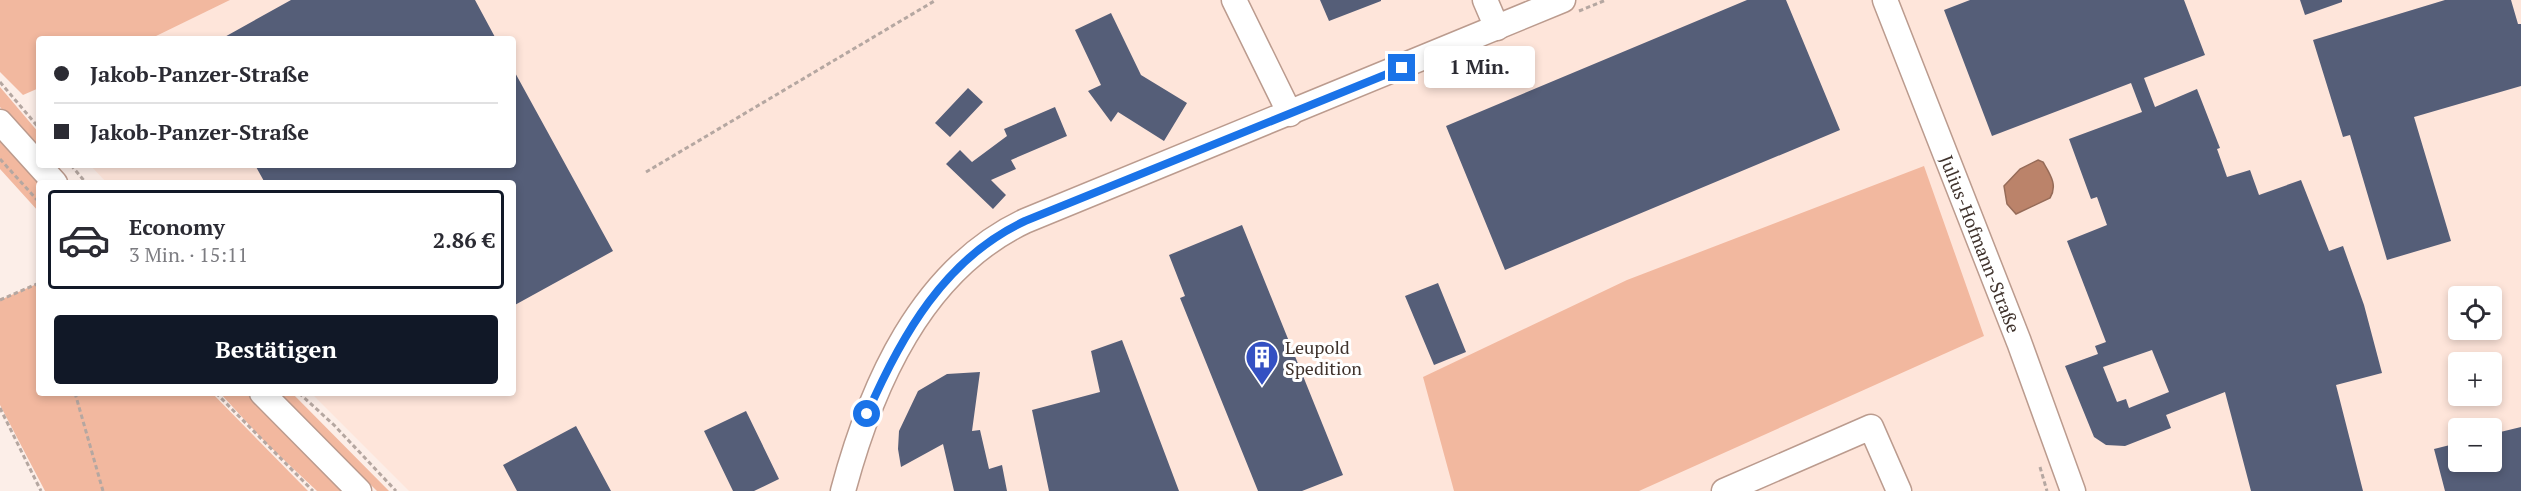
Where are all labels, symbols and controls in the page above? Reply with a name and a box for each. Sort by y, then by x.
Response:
callout: 1 Min. [1423,47,1534,89]
text: 1 Min. [1449,53,1510,80]
route end [1388,54,1415,81]
text: Jakob-Panzer-Straße [90,59,309,88]
text: Jakob-Panzer-Straße [90,117,309,146]
street label: Julius-Hofmann-Straße [1935,152,2026,336]
text: Economy [129,212,225,241]
icon: car [57,213,111,267]
text: 2.86 € [433,225,495,254]
text: 3 Min. · 15:11 [129,241,248,268]
map controls [2448,286,2502,472]
button: locate [2448,286,2502,340]
button: Bestätigen [54,315,498,384]
place label: Leupold Spedition [1285,335,1362,380]
building icon: Leupold Spedition [1244,339,1280,386]
button: + [2448,352,2502,406]
route start [853,400,880,427]
button: − [2448,418,2502,472]

